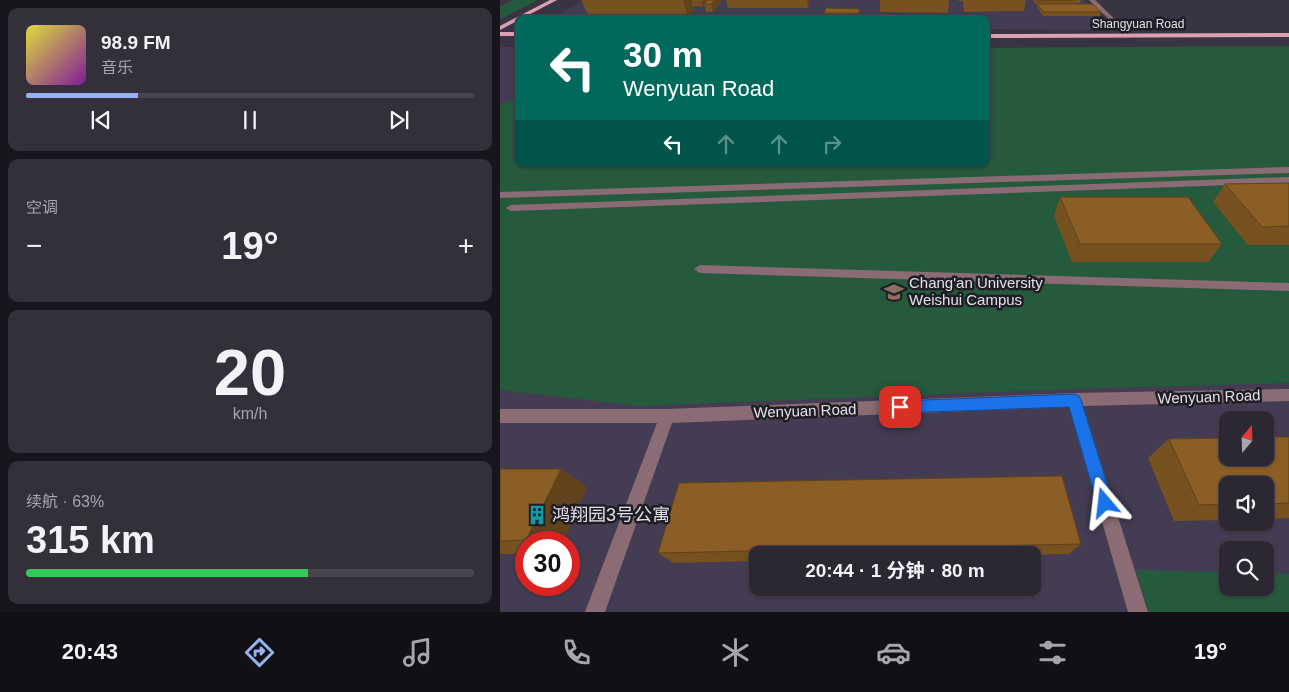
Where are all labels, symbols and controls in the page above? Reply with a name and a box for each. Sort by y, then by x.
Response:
street label: Shangyuan Road [1092,17,1184,31]
text: 98.9 FM [101,32,171,53]
icon: left [540,35,605,100]
text: 30 m [623,35,703,74]
text: 音乐 [101,59,133,76]
text: Wenyuan Road [623,76,774,101]
icon: previous [87,106,115,134]
icon: pause [236,106,264,134]
icon: next [385,106,413,134]
icon: left [659,130,687,158]
icon: ahead [712,130,740,158]
icon: ahead [765,130,793,158]
icon: right [818,130,846,158]
text: 空调 [26,199,58,216]
text: 19° [221,225,279,267]
text: − [26,230,42,261]
text: + [458,230,474,261]
place label: Chang'an University Weishui Campus [909,274,1043,308]
school or university icon: Chang'an University Weishui Campus [883,281,905,303]
text: 20 [214,336,286,409]
pin [879,386,921,428]
street label: Wenyuan Road [1157,386,1261,407]
icon: arrive [886,393,914,421]
street label: Wenyuan Road [753,400,857,421]
text: km/h [233,405,267,422]
north arrow [1219,411,1274,466]
map controls [1219,411,1274,596]
position arrow [1078,476,1130,528]
button: sound [1219,476,1274,531]
text: 续航 · 63% [26,493,104,510]
building icon: 鸿翔园3号公寓 [526,504,548,526]
place label: 鸿翔园3号公寓 [552,505,670,525]
text: 315 km [26,519,155,561]
speed limit sign: 30 [515,531,580,596]
button: search [1219,541,1274,596]
text: 20:44 · 1 分钟 · 80 m [805,560,985,581]
icon: directions [242,635,277,670]
icon: music [400,635,435,670]
icon: phone [559,635,594,670]
icon: climate [718,635,753,670]
icon: car [876,635,911,670]
icon: filters [1035,635,1070,670]
text: 20:43 [62,639,118,664]
text: 19° [1194,639,1227,664]

